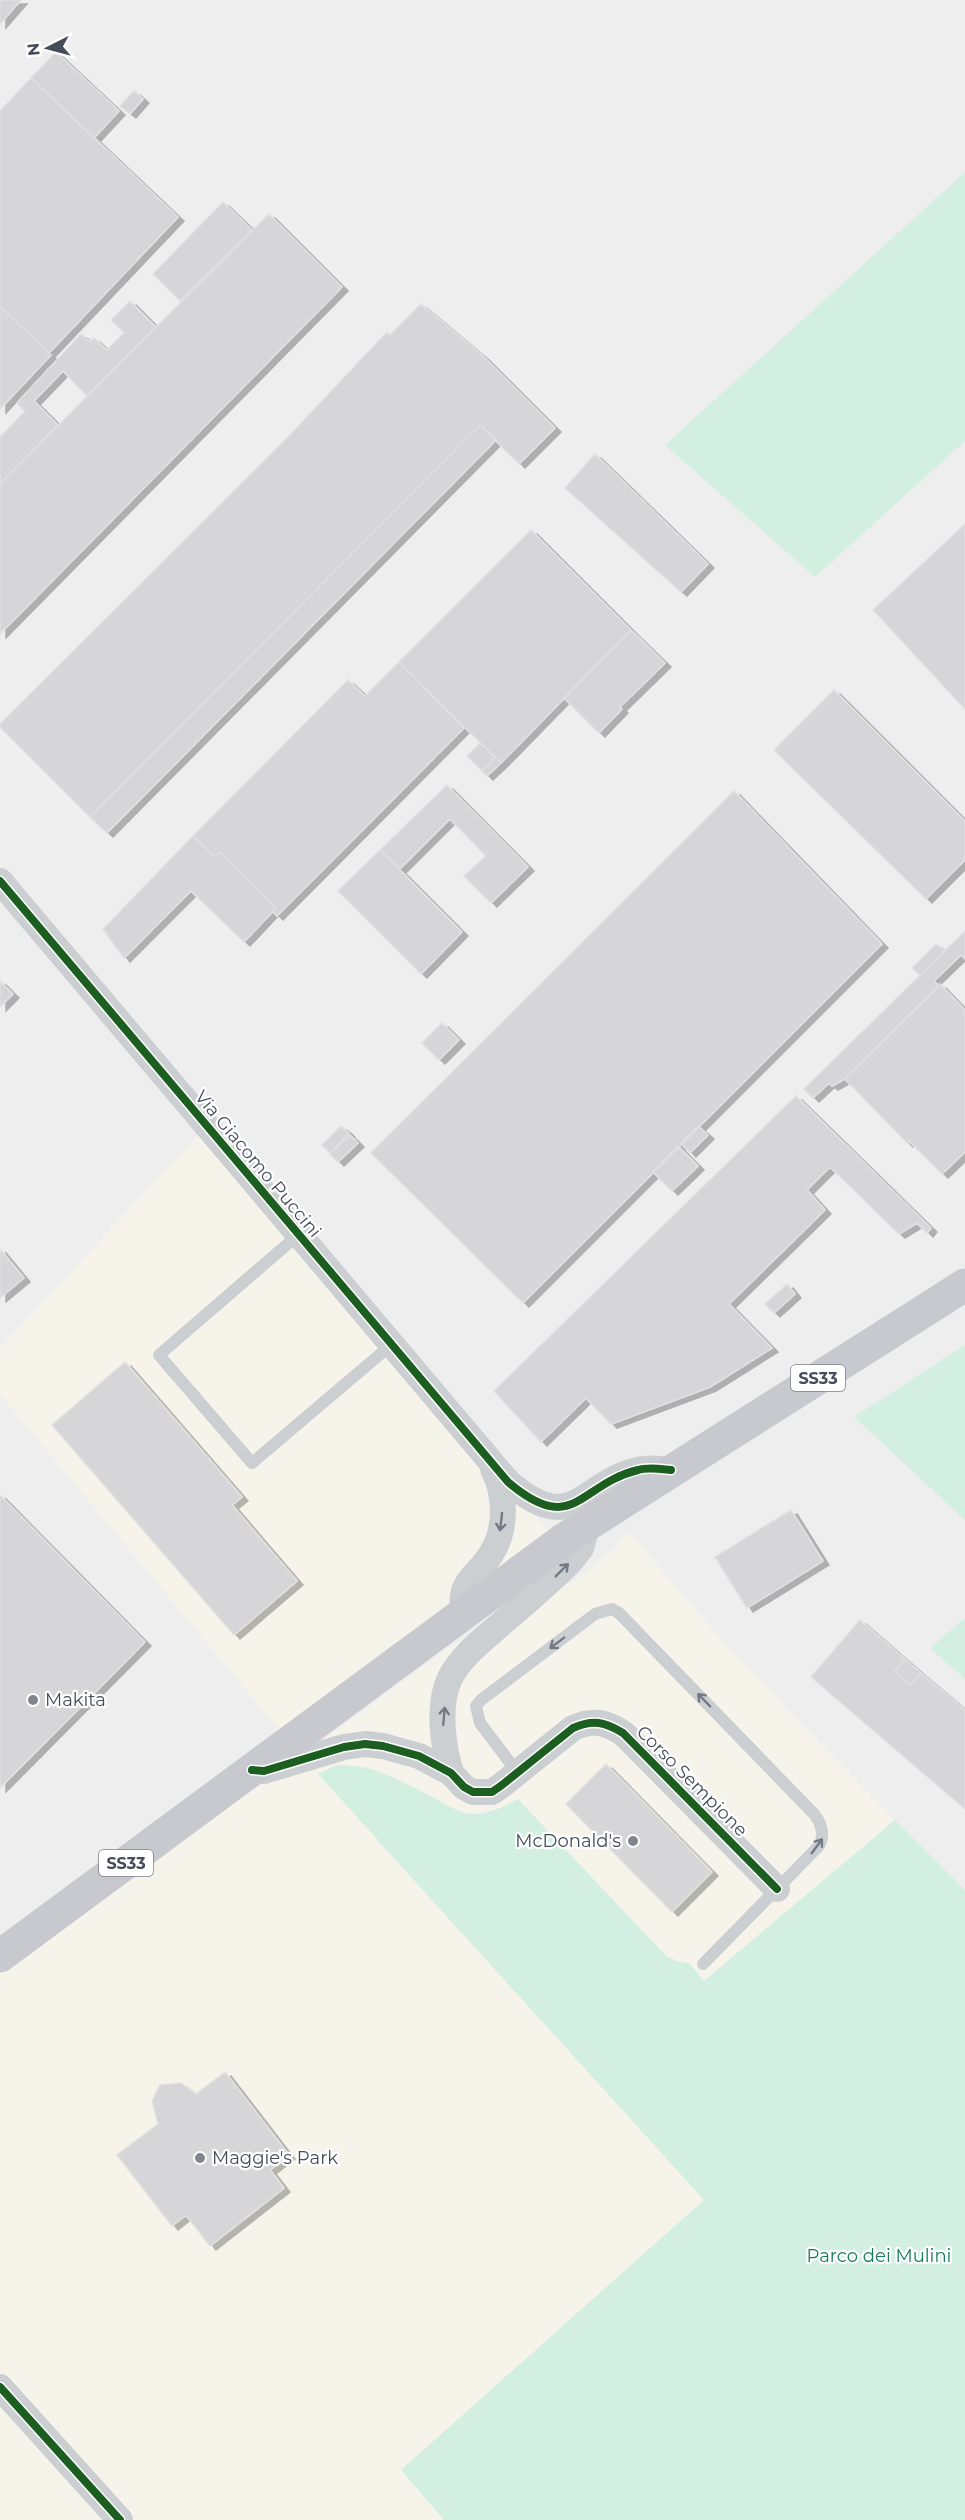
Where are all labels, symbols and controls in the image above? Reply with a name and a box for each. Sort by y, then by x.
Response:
north arrow [18,18,78,78]
text: N [23,42,44,57]
street label: Via Giacomo Puccini [190,1086,326,1242]
road number: SS33 [791,1365,845,1391]
one-way arrow [495,1512,506,1532]
one-way arrow [555,1563,569,1578]
one-way arrow [549,1636,565,1649]
place label: Makita [45,1689,106,1711]
marker: Makita [26,1693,40,1707]
one-way arrow [697,1693,711,1708]
one-way arrow [439,1707,450,1727]
street label: Corso Sempione [632,1721,752,1841]
place label: McDonald's [515,1830,621,1852]
marker: McDonald's [626,1834,640,1848]
one-way arrow [810,1838,823,1854]
road number: SS33 [99,1850,153,1876]
place label: Maggie's Park [212,2147,338,2169]
marker: Maggie's Park [193,2151,207,2165]
park label: Parco dei Mulini [807,2245,951,2267]

